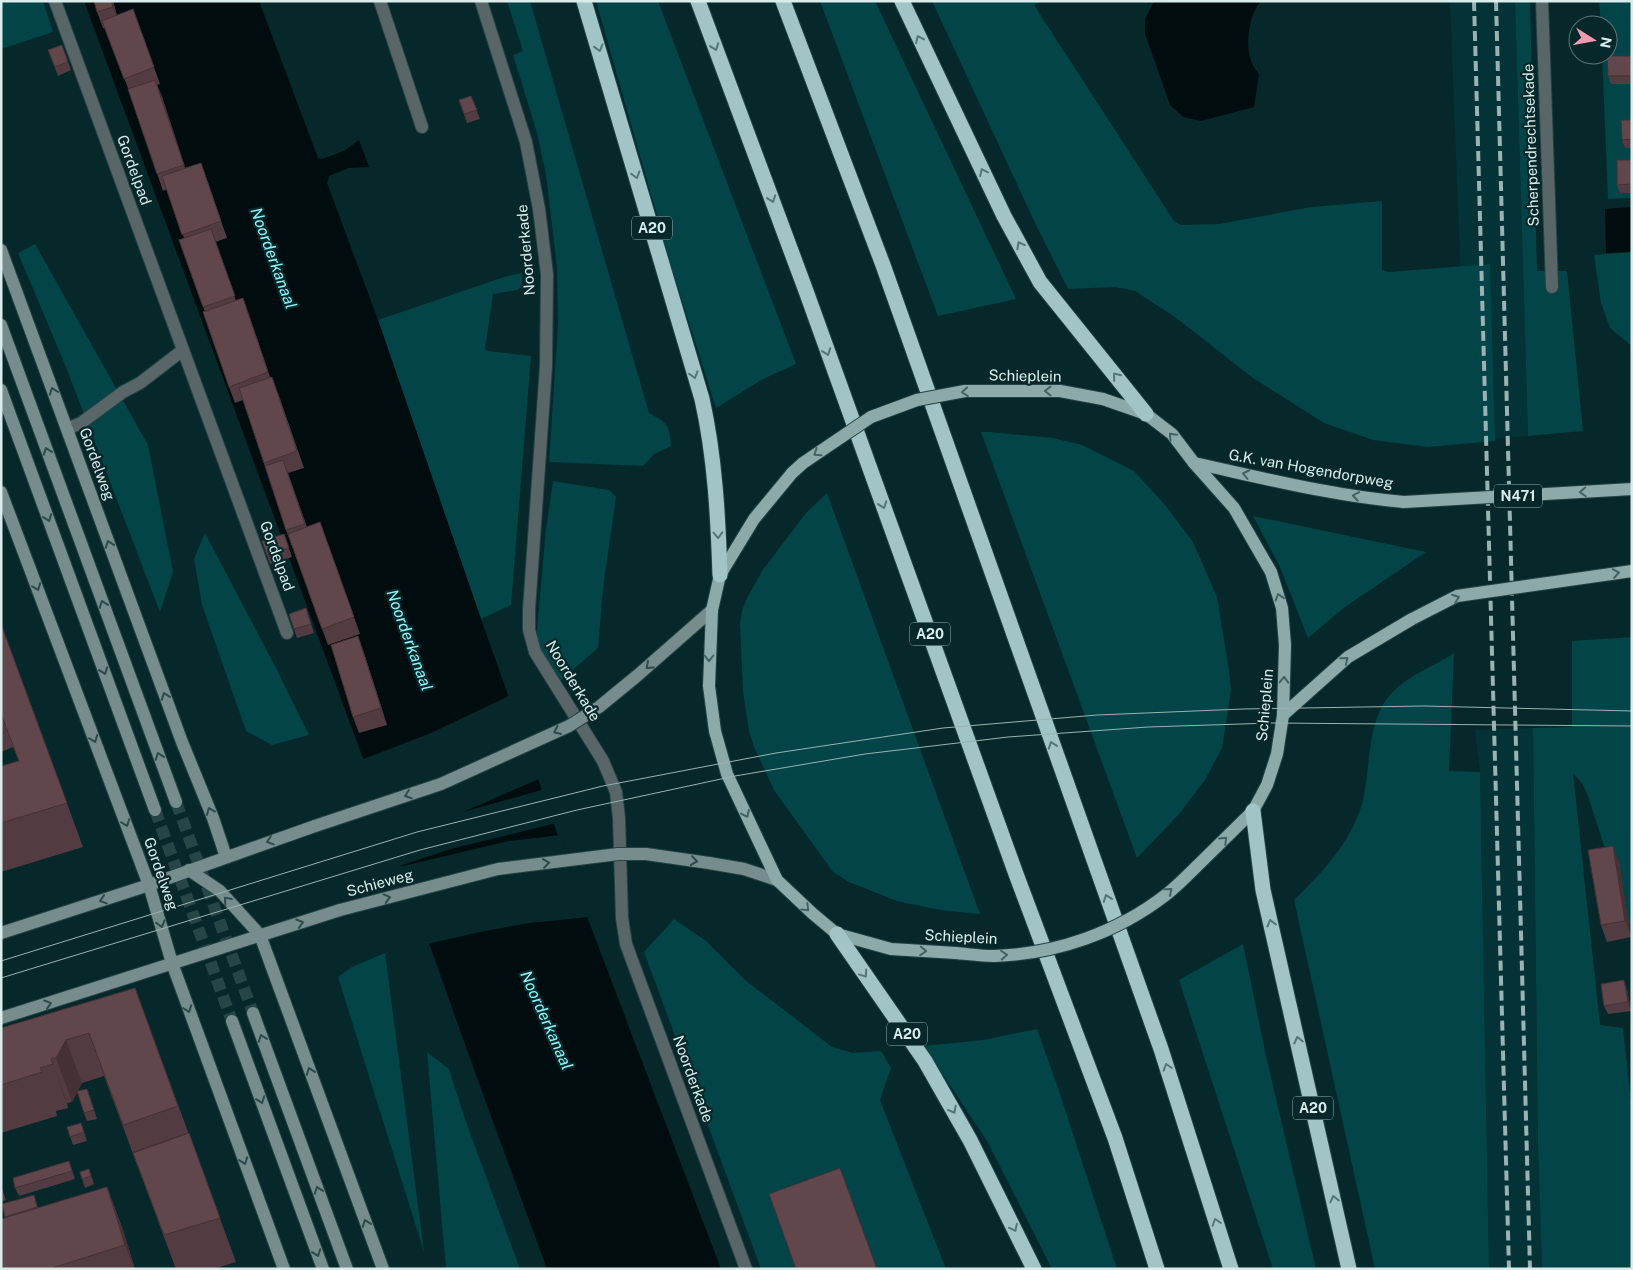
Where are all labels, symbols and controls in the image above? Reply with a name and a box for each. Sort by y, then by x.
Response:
north arrow [1568,15,1618,65]
one-way arrow [915,35,926,44]
text: N [1597,36,1615,49]
one-way arrow [709,42,719,51]
one-way arrow [593,43,603,52]
street label: Scherpendrechtsekade [1519,63,1542,227]
street label: Gordelpad [114,133,155,207]
one-way arrow [979,168,989,177]
one-way arrow [631,171,641,179]
one-way arrow [766,195,776,203]
street label: Noorderkade [513,204,538,296]
water label: Noorderkanaal [246,205,301,311]
road number: A20 [632,217,672,240]
one-way arrow [1016,241,1026,250]
one-way arrow [822,347,832,356]
street label: Schieplein [988,366,1062,385]
one-way arrow [689,370,699,378]
one-way arrow [1113,373,1121,382]
one-way arrow [961,386,969,397]
one-way arrow [1044,386,1052,396]
one-way arrow [49,387,59,396]
street label: Gordelweg [76,425,118,503]
one-way arrow [1169,433,1178,442]
street label: G.K. van Hogendorpweg [1227,446,1395,491]
one-way arrow [43,447,53,456]
one-way arrow [813,447,823,456]
one-way arrow [1241,469,1250,480]
road number: N471 [1494,484,1542,508]
one-way arrow [1579,486,1587,497]
one-way arrow [1352,491,1360,501]
one-way arrow [877,500,887,509]
one-way arrow [42,513,52,522]
street label: Gordelpad [257,519,298,593]
one-way arrow [713,531,724,539]
one-way arrow [105,540,115,548]
one-way arrow [1612,569,1620,579]
one-way arrow [31,582,41,591]
water label: Noorderkanaal [382,587,437,693]
one-way arrow [1274,593,1284,602]
one-way arrow [1451,594,1459,604]
one-way arrow [99,600,109,609]
road number: A20 [910,622,950,646]
street label: Noorderkade [543,637,604,724]
one-way arrow [704,655,714,663]
one-way arrow [1339,657,1348,665]
one-way arrow [646,660,655,669]
one-way arrow [98,666,108,675]
street label: Schieplein [1253,668,1276,742]
one-way arrow [1279,676,1289,684]
one-way arrow [161,692,171,701]
one-way arrow [553,725,562,736]
one-way arrow [88,734,98,743]
one-way arrow [1048,741,1058,749]
one-way arrow [155,753,165,761]
one-way arrow [404,789,412,799]
one-way arrow [205,807,216,816]
one-way arrow [740,809,751,818]
one-way arrow [120,818,130,826]
street label: Gordelweg [141,835,182,913]
one-way arrow [267,835,275,845]
one-way arrow [1219,837,1228,846]
one-way arrow [690,855,698,865]
one-way arrow [542,858,550,869]
street label: Schieweg [345,865,415,900]
one-way arrow [1164,888,1173,897]
one-way arrow [383,893,391,903]
one-way arrow [1103,894,1113,902]
one-way arrow [99,895,108,905]
one-way arrow [224,896,233,905]
one-way arrow [800,902,809,911]
one-way arrow [296,918,304,928]
one-way arrow [1266,918,1277,927]
one-way arrow [155,920,165,928]
street label: Schieplein [924,926,998,947]
one-way arrow [920,946,928,957]
one-way arrow [1001,950,1009,961]
water label: Noorderkanaal [516,968,577,1073]
one-way arrow [858,968,867,978]
one-way arrow [43,999,51,1009]
one-way arrow [182,1004,192,1013]
road number: A20 [887,1022,927,1046]
street label: Noorderkade [670,1033,717,1125]
one-way arrow [258,1034,268,1042]
one-way arrow [1293,1036,1304,1045]
one-way arrow [1162,1064,1172,1072]
one-way arrow [306,1067,316,1076]
one-way arrow [255,1095,265,1104]
road number: A20 [1293,1096,1333,1120]
one-way arrow [947,1104,957,1113]
one-way arrow [238,1156,248,1164]
one-way arrow [314,1186,324,1195]
one-way arrow [1329,1194,1340,1203]
one-way arrow [362,1219,373,1228]
one-way arrow [1211,1219,1221,1227]
one-way arrow [1008,1223,1018,1232]
one-way arrow [311,1248,321,1256]

